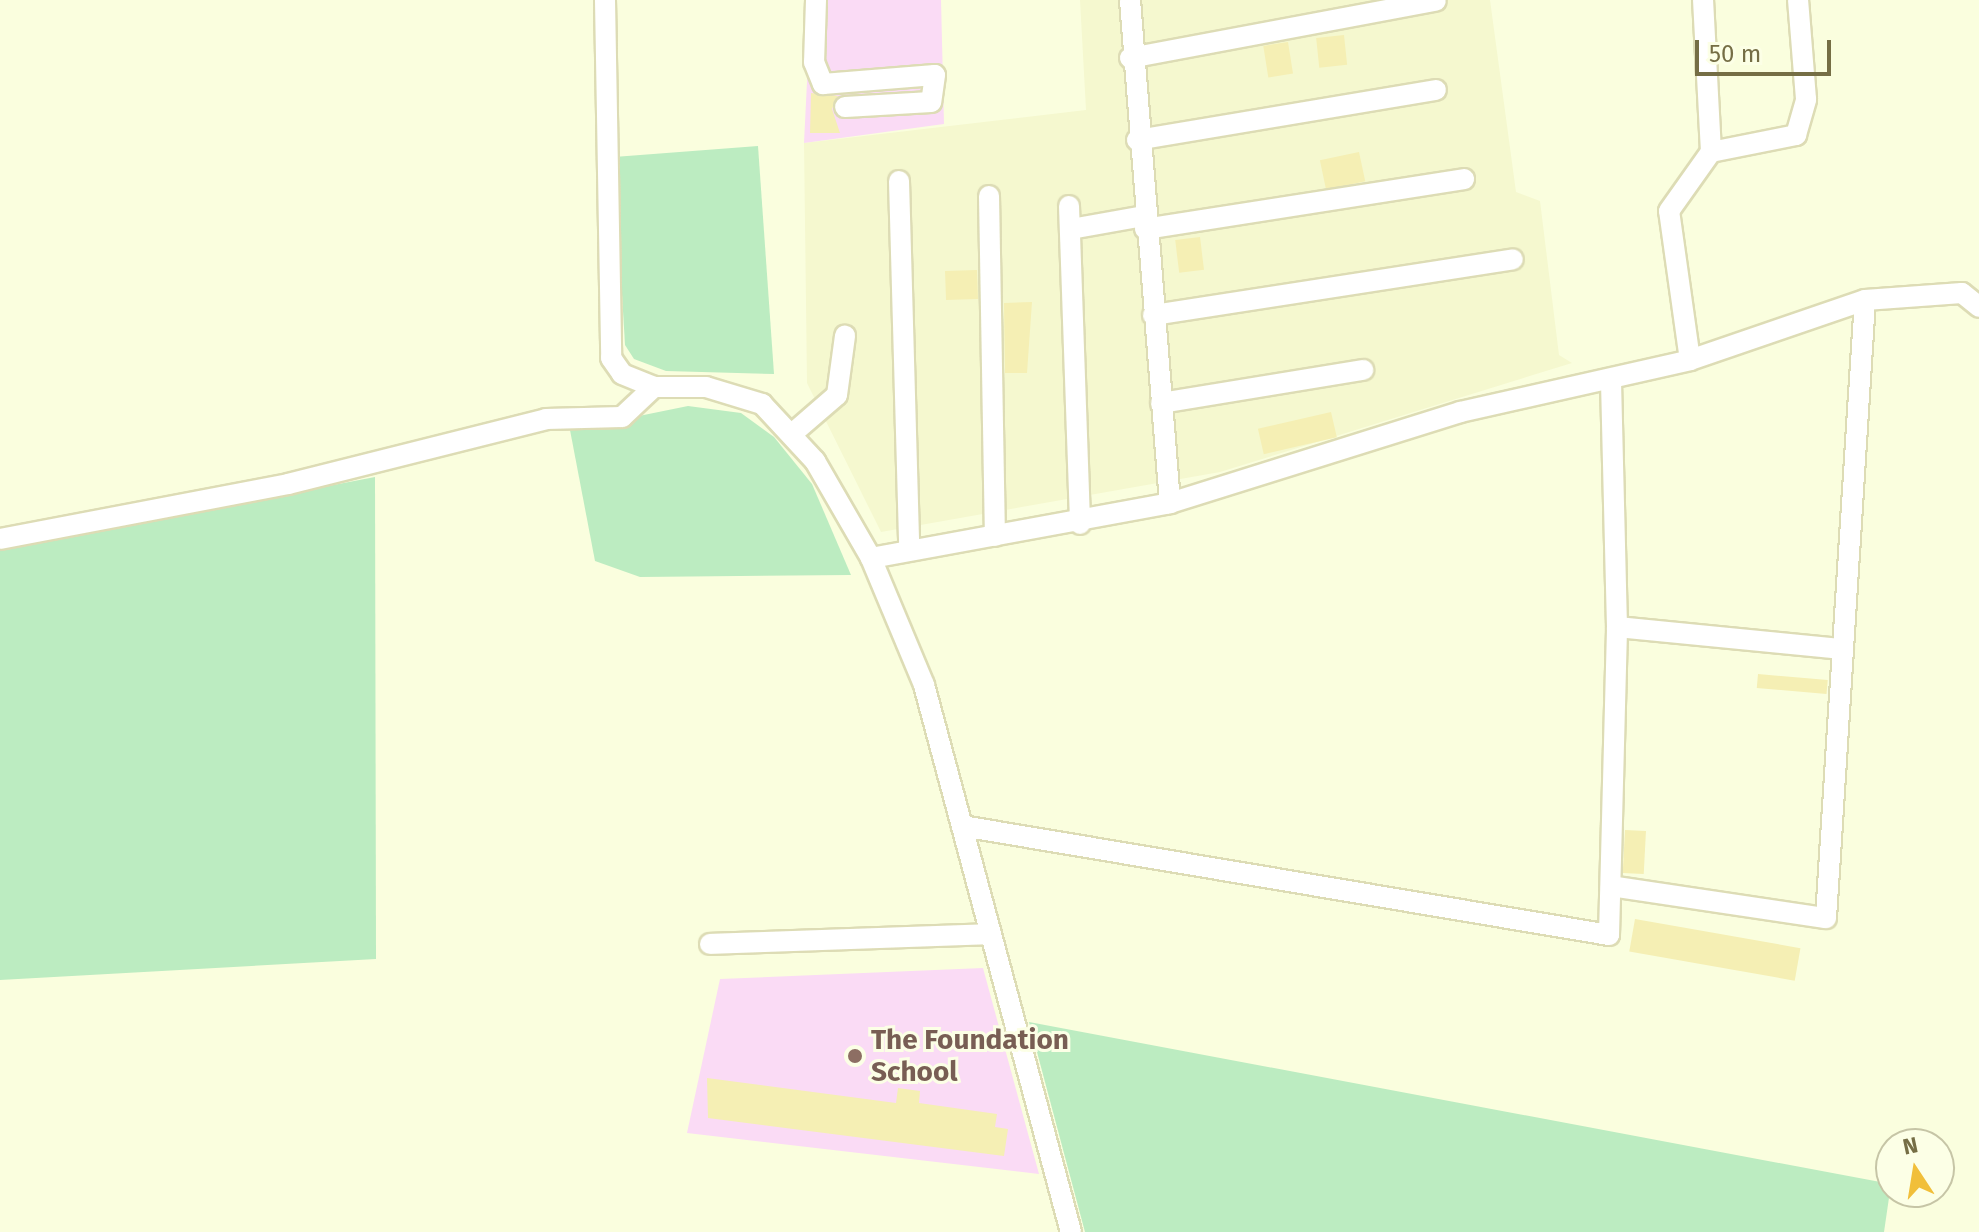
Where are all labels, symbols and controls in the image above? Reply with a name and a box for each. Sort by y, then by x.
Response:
scale bar [1699,24,1835,74]
text: 50 m [1709,40,1761,68]
place label: The Foundation School [871,1023,1069,1089]
marker: The Foundation School [846,1047,864,1065]
north arrow [1875,1128,1955,1208]
text: N [1900,1131,1920,1161]

